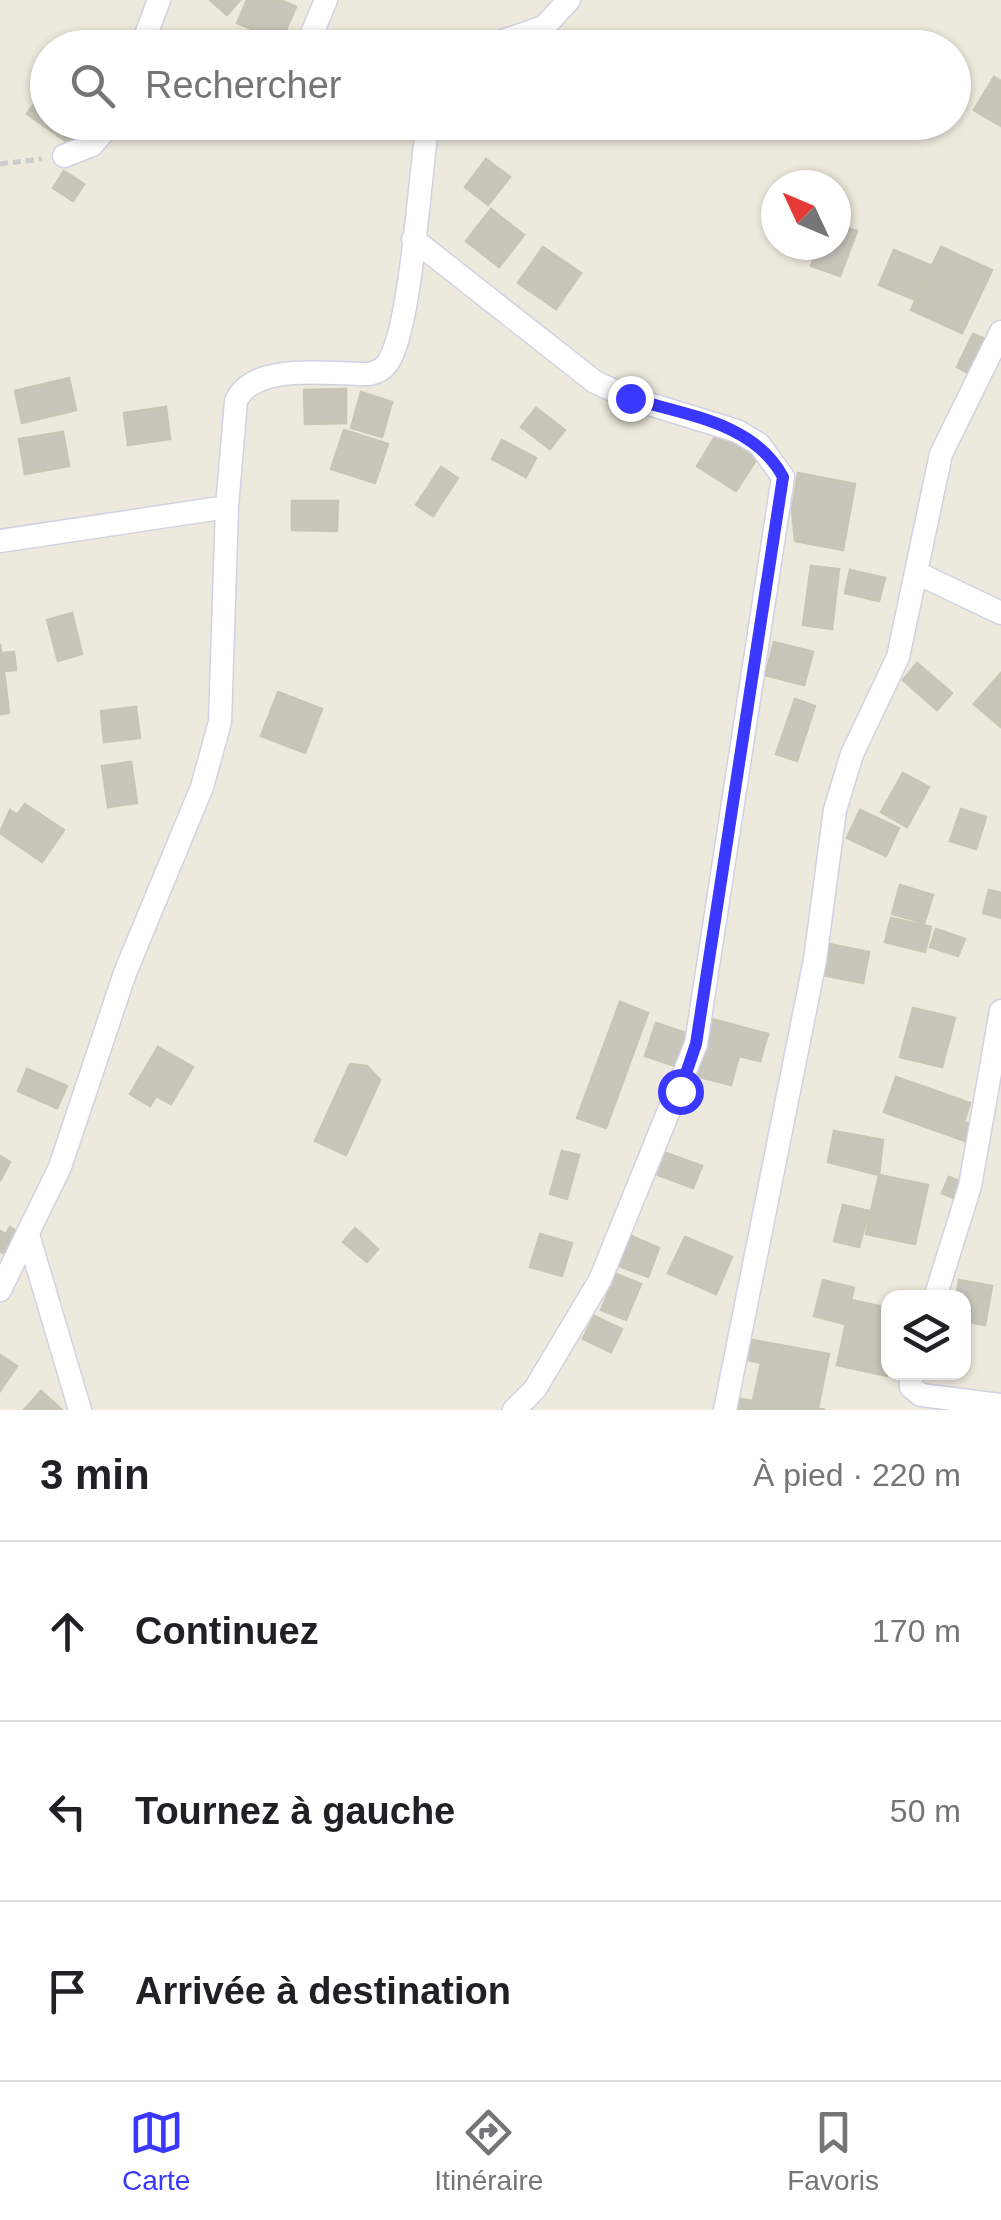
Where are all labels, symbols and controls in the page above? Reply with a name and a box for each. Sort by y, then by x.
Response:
search box [30,30,971,140]
icon: search [65,58,120,113]
text: Rechercher [145,64,341,106]
north arrow [761,170,851,260]
route end [608,376,654,422]
route start [658,1069,704,1115]
map controls [881,1290,971,1380]
button: layers [881,1290,971,1380]
text: 3 min [40,1451,150,1498]
text: À pied · 220 m [753,1457,961,1493]
icon: ahead [40,1604,95,1659]
text: Continuez [135,1610,319,1652]
text: 170 m [872,1613,961,1649]
icon: left [40,1784,95,1839]
text: Tournez à gauche [135,1790,455,1832]
text: 50 m [890,1793,961,1829]
icon: arrive [40,1964,95,2019]
text: Arrivée à destination [135,1970,511,2012]
tab: Carte [122,2105,190,2197]
tab: Itinéraire [434,2105,543,2197]
tab: Favoris [787,2105,879,2197]

